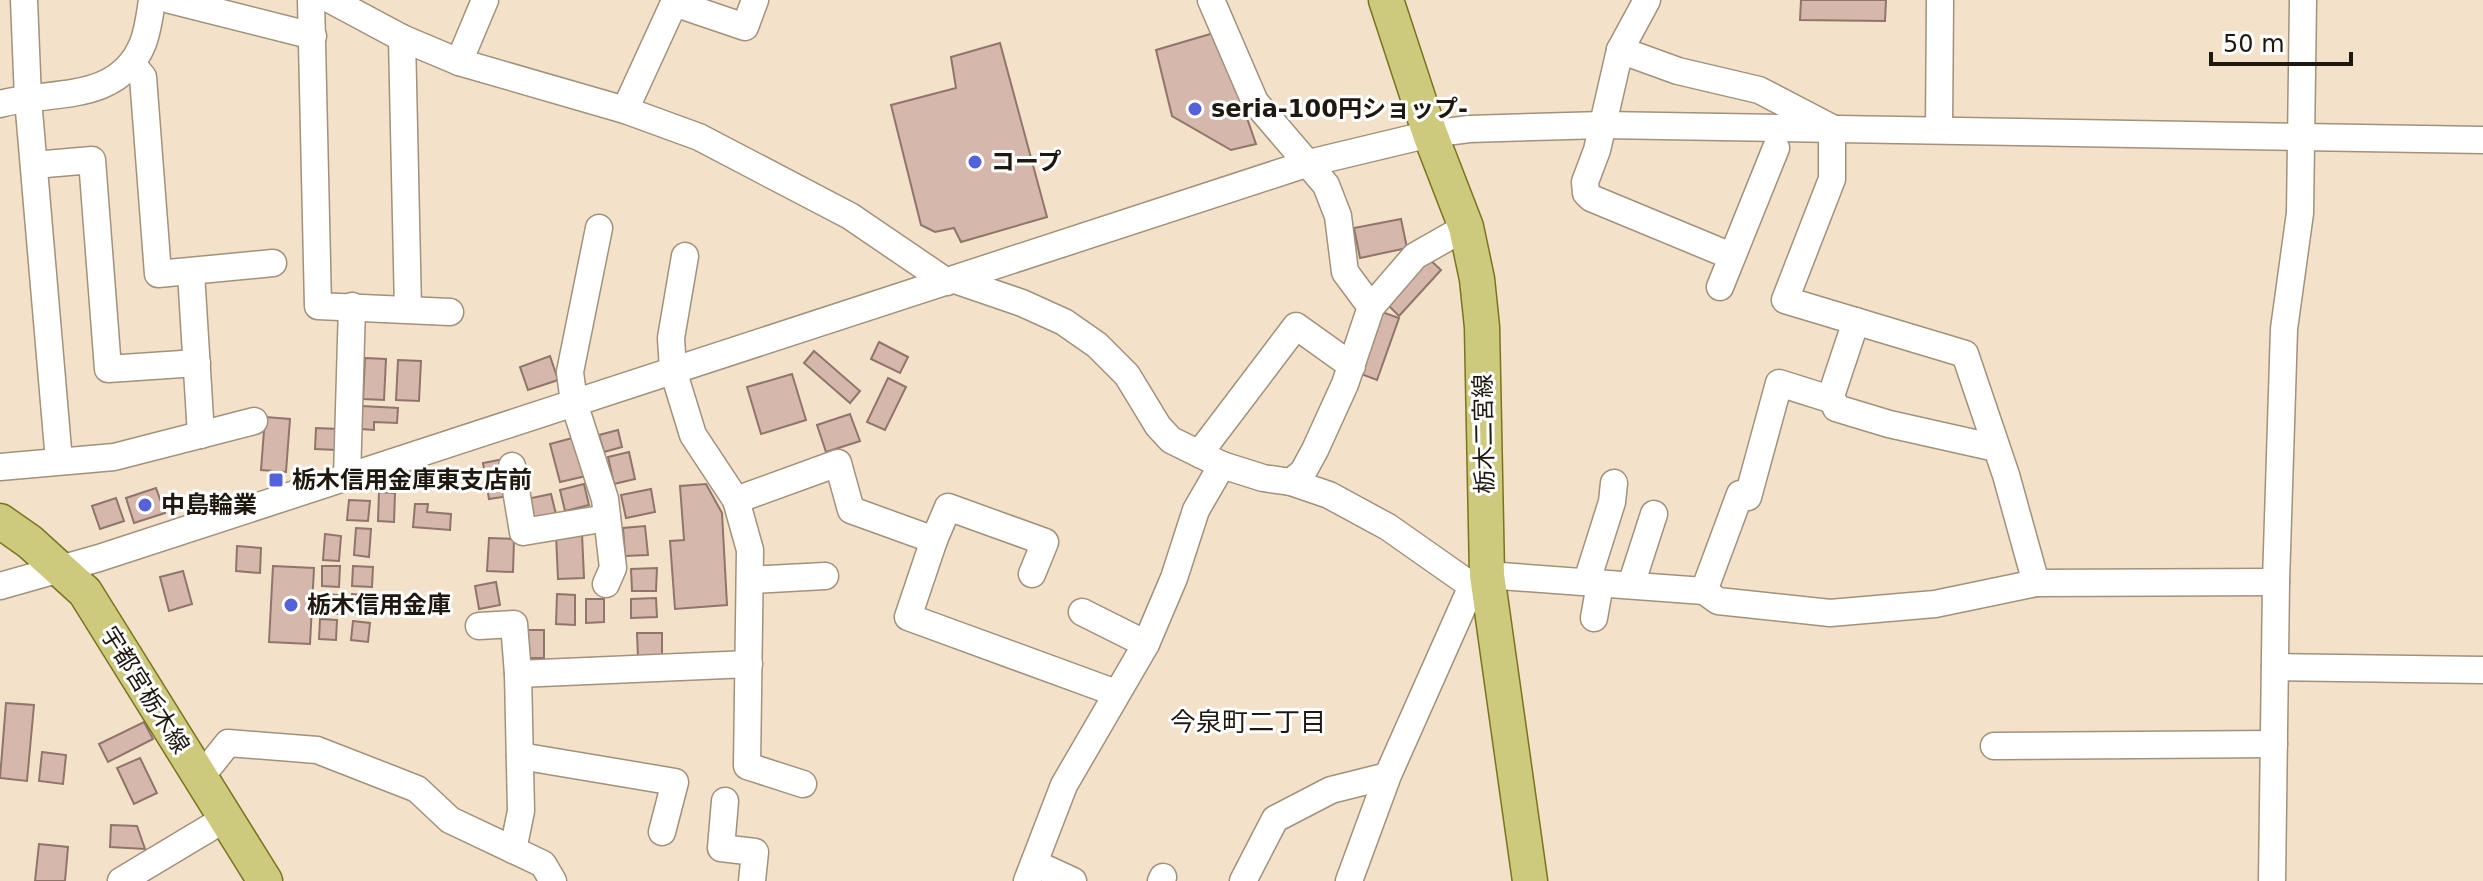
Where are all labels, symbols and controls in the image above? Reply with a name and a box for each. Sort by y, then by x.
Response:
scale bar [2211,16,2351,66]
text: 50 m [2223,30,2285,58]
place label: seria-100円ショップ- [1211,95,1468,123]
marker: seria-100円ショップ- [1186,100,1204,118]
place label: コープ [991,148,1062,176]
marker: コープ [966,153,984,171]
street label: 栃木二宮線 [1469,374,1499,494]
place label: 栃木信用金庫東支店前 [292,466,532,494]
marker: 栃木信用金庫東支店前 [267,471,285,489]
place label: 中島輪業 [161,491,257,519]
marker: 中島輪業 [136,496,154,514]
place label: 栃木信用金庫 [307,591,451,619]
marker: 栃木信用金庫 [282,596,300,614]
street label: 宇都宮栃木線 [95,622,195,758]
district label: 今泉町二丁目 [1170,707,1326,737]

